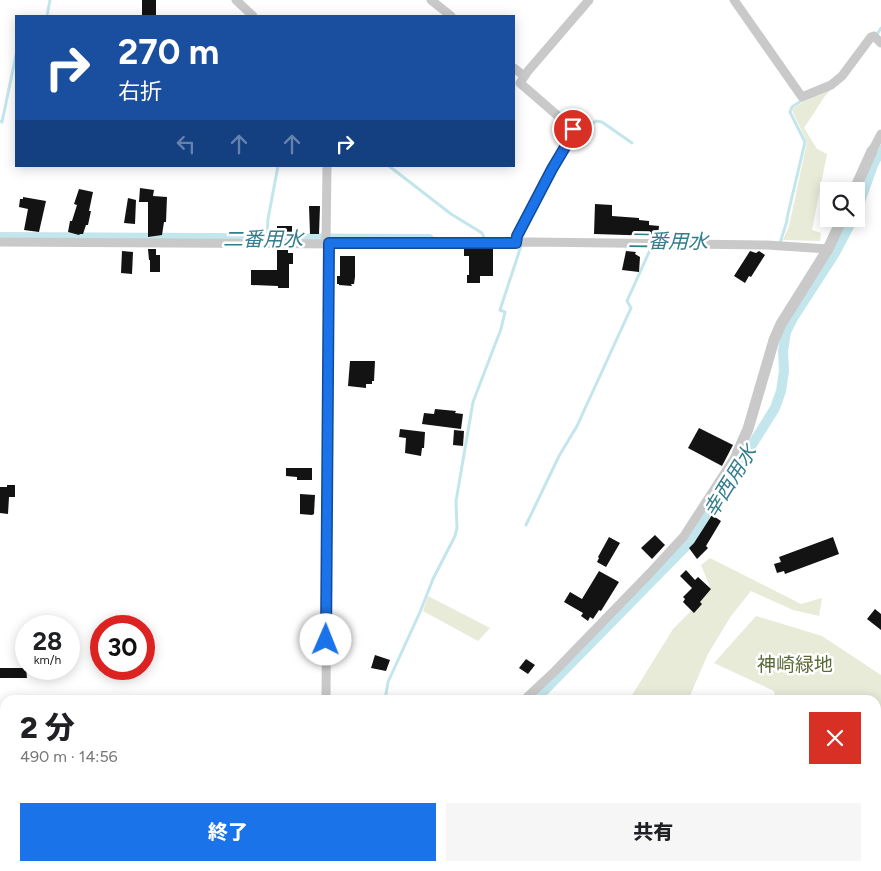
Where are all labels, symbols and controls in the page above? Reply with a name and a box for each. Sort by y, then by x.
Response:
text: 270 m [118,31,219,73]
icon: right [35,35,100,100]
text: 右折 [118,78,162,105]
pin [552,108,594,150]
icon: arrive [559,115,587,143]
icon: left [172,130,200,158]
icon: ahead [225,130,253,158]
icon: ahead [278,130,306,158]
icon: right [331,130,359,158]
map controls [820,182,865,227]
button: search [820,182,865,227]
water label: 二番用水 [223,227,305,251]
water label: 二番用水 [628,228,710,254]
water label: 幸西用水 [699,439,762,521]
position arrow [299,613,351,665]
speed limit sign: 30 [90,615,155,680]
text: 28 [33,626,62,656]
text: km/h [34,653,61,667]
park label: 神崎緑地 [757,653,833,676]
text: 2 分 [20,709,75,746]
button: close [809,712,861,764]
text: 490 m · 14:56 [20,747,118,766]
button: 終了 [20,803,436,861]
button: 共有 [446,803,861,861]

